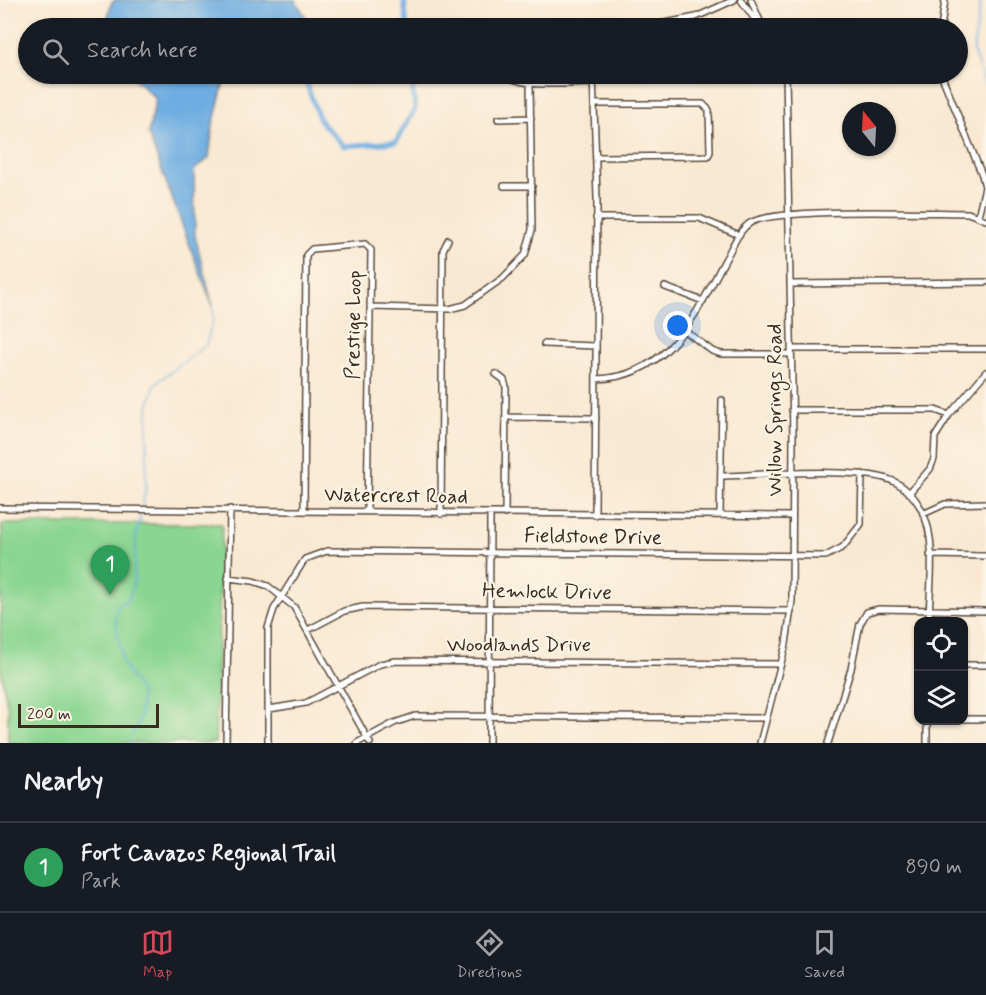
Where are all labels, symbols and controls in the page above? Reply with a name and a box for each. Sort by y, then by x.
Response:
search box [18,18,968,84]
icon: search [39,35,72,68]
text: Search here [87,37,198,65]
north arrow [842,102,896,156]
street label: Prestige Loop [339,270,369,380]
your location [663,311,692,340]
street label: Willow Springs Road [761,324,790,496]
street label: Watercrest Road [324,481,468,511]
street label: Fieldstone Drive [524,522,662,552]
pin: 1 [90,546,130,595]
street label: Hemlock Drive [482,577,612,607]
map controls [914,617,968,725]
button: locate [914,617,968,671]
street label: Woodlands Drive [447,631,591,659]
button: layers [914,671,968,725]
scale bar [18,701,159,728]
text: 200 m [27,704,71,725]
text: Nearby [24,765,103,799]
text: Fort Cavazos Regional Trail [81,840,336,868]
text: 1 [39,854,48,881]
text: 890 m [905,854,962,881]
text: Park [81,868,121,895]
tab: Map [141,926,174,983]
tab: Directions [456,926,522,983]
tab: Saved [804,926,845,983]

